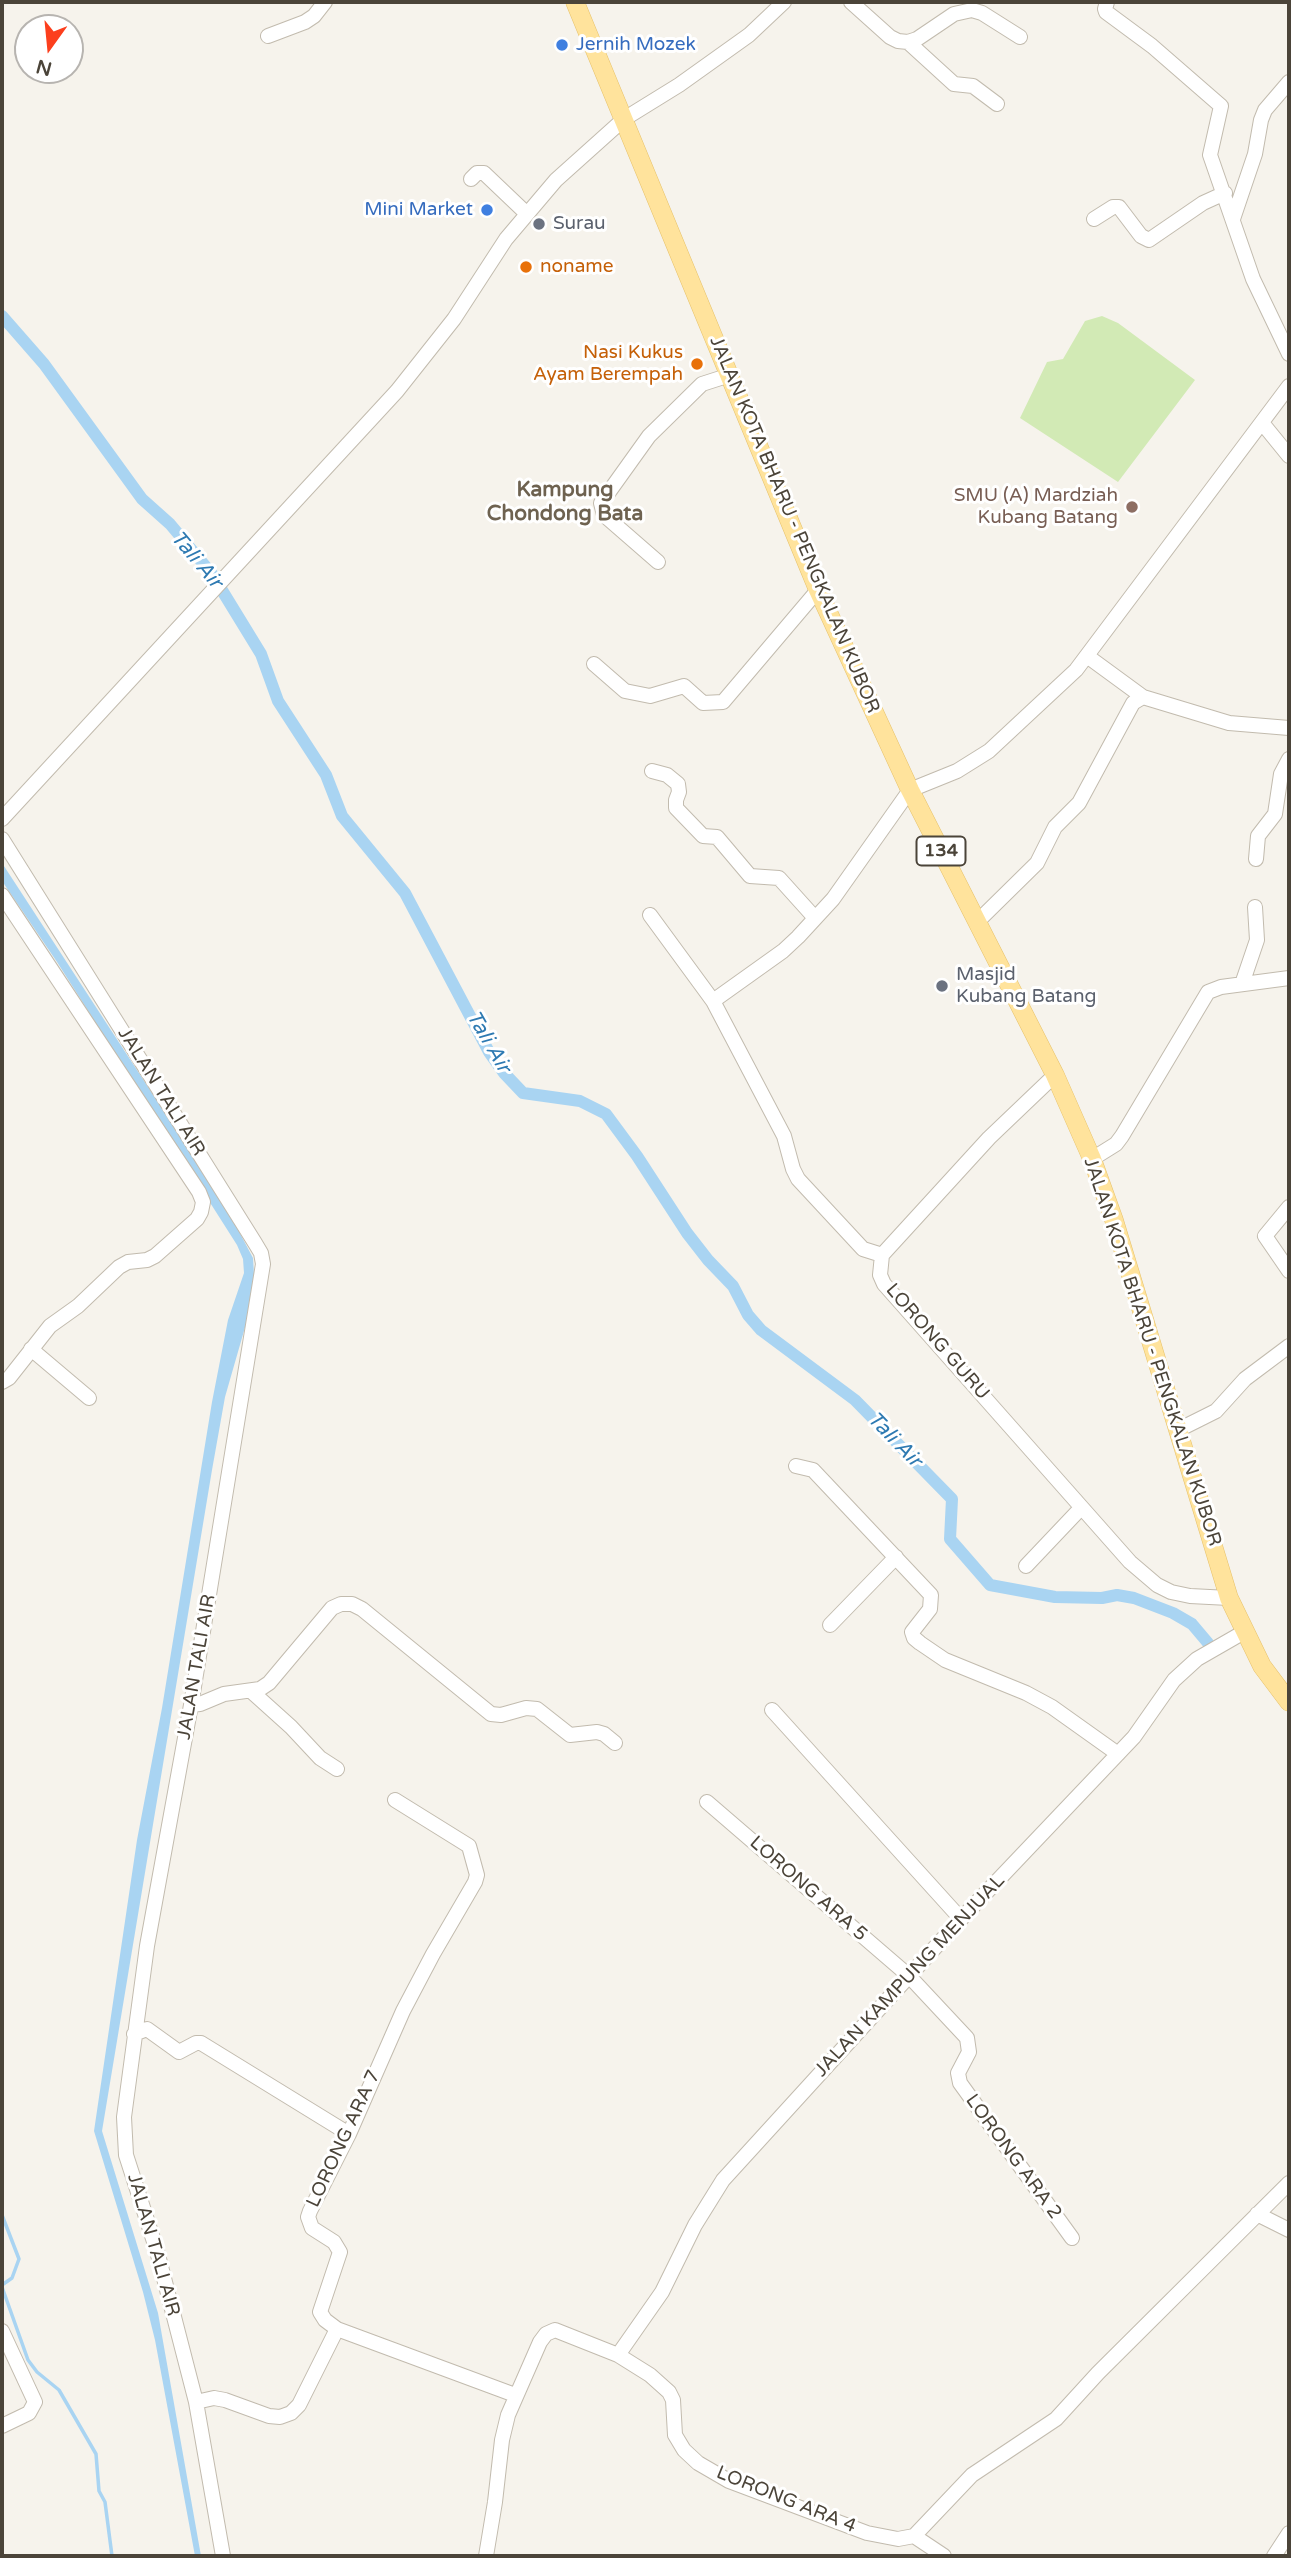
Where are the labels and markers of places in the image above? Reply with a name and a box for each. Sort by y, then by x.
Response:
place label: Jernih Mozek [576,34,696,56]
marker: Jernih Mozek [554,37,570,53]
place label: Mini Market [364,199,473,221]
marker: Mini Market [479,202,495,218]
place label: Surau [553,213,606,235]
marker: Surau [531,216,547,232]
place label: noname [540,256,614,278]
marker: noname [518,259,534,275]
place label: Nasi Kukus Ayam Berempah [533,342,683,386]
marker: Nasi Kukus Ayam Berempah [689,356,705,372]
place label: SMU (A) Mardziah Kubang Batang [954,485,1118,529]
marker: SMU (A) Mardziah Kubang Batang [1124,499,1140,515]
place label: Masjid Kubang Batang [956,964,1097,1008]
marker: Masjid Kubang Batang [934,978,950,994]

